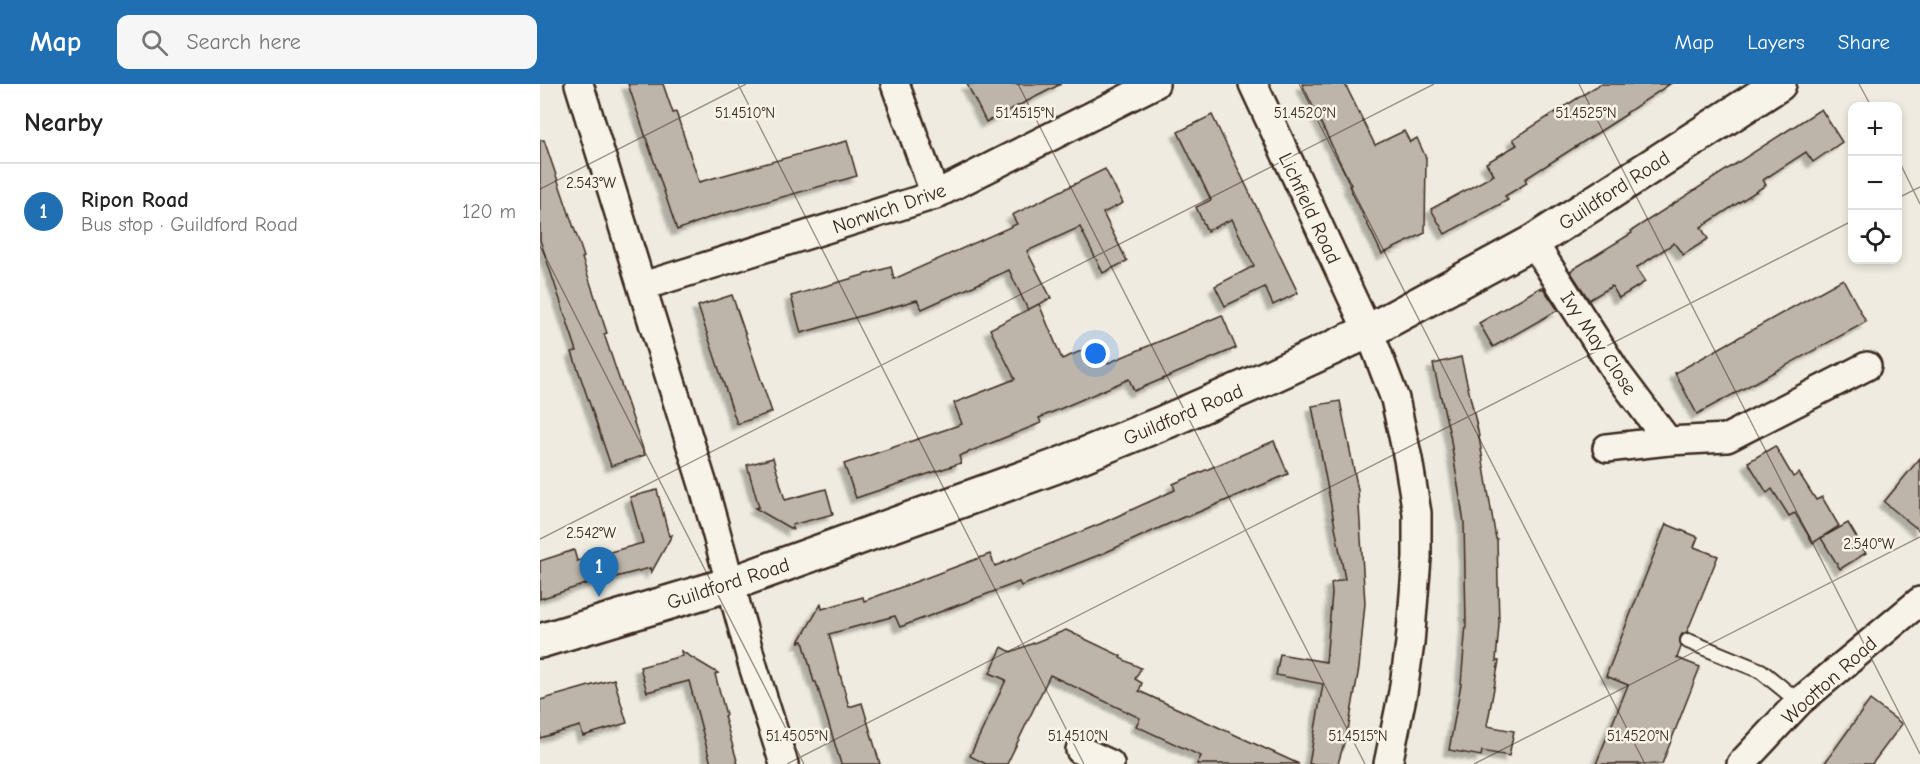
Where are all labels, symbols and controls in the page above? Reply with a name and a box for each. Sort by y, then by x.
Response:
search box [117,15,537,69]
text: Map [30,26,81,58]
icon: search [138,26,171,59]
text: Search here [186,29,301,55]
text: Map [1675,30,1714,54]
text: Layers [1747,30,1805,54]
text: Share [1838,30,1890,54]
map controls [1848,102,1902,264]
button: + [1848,102,1902,156]
text: 51.4510°N [715,104,775,122]
text: 51.4515°N [995,104,1055,122]
text: 51.4520°N [1274,104,1336,122]
text: 51.4525°N [1555,104,1617,122]
text: Nearby [24,108,103,138]
street label: Guildford Road [1554,146,1674,235]
street label: Lichfield Road [1274,149,1345,267]
button: − [1848,156,1902,210]
text: 2.543°W [566,174,616,192]
street label: Norwich Drive [830,178,949,239]
text: Ripon Road [81,187,189,213]
text: 1 [40,200,47,223]
text: 120 m [462,200,516,223]
button: locate [1848,210,1902,264]
text: Bus stop · Guildford Road [81,213,298,236]
street label: Ivy May Close [1556,287,1642,399]
your location [1081,339,1110,368]
street label: Guildford Road [1120,379,1246,450]
text: 2.542°W [566,524,616,542]
text: 2.540°W [1843,535,1895,553]
pin: 1 [580,548,618,597]
street label: Guildford Road [664,553,792,614]
street label: Wootton Road [1777,632,1882,729]
text: 51.4505°N [766,727,828,745]
text: 51.4510°N [1048,727,1108,745]
text: 51.4515°N [1328,727,1388,745]
text: 51.4520°N [1607,727,1669,745]

